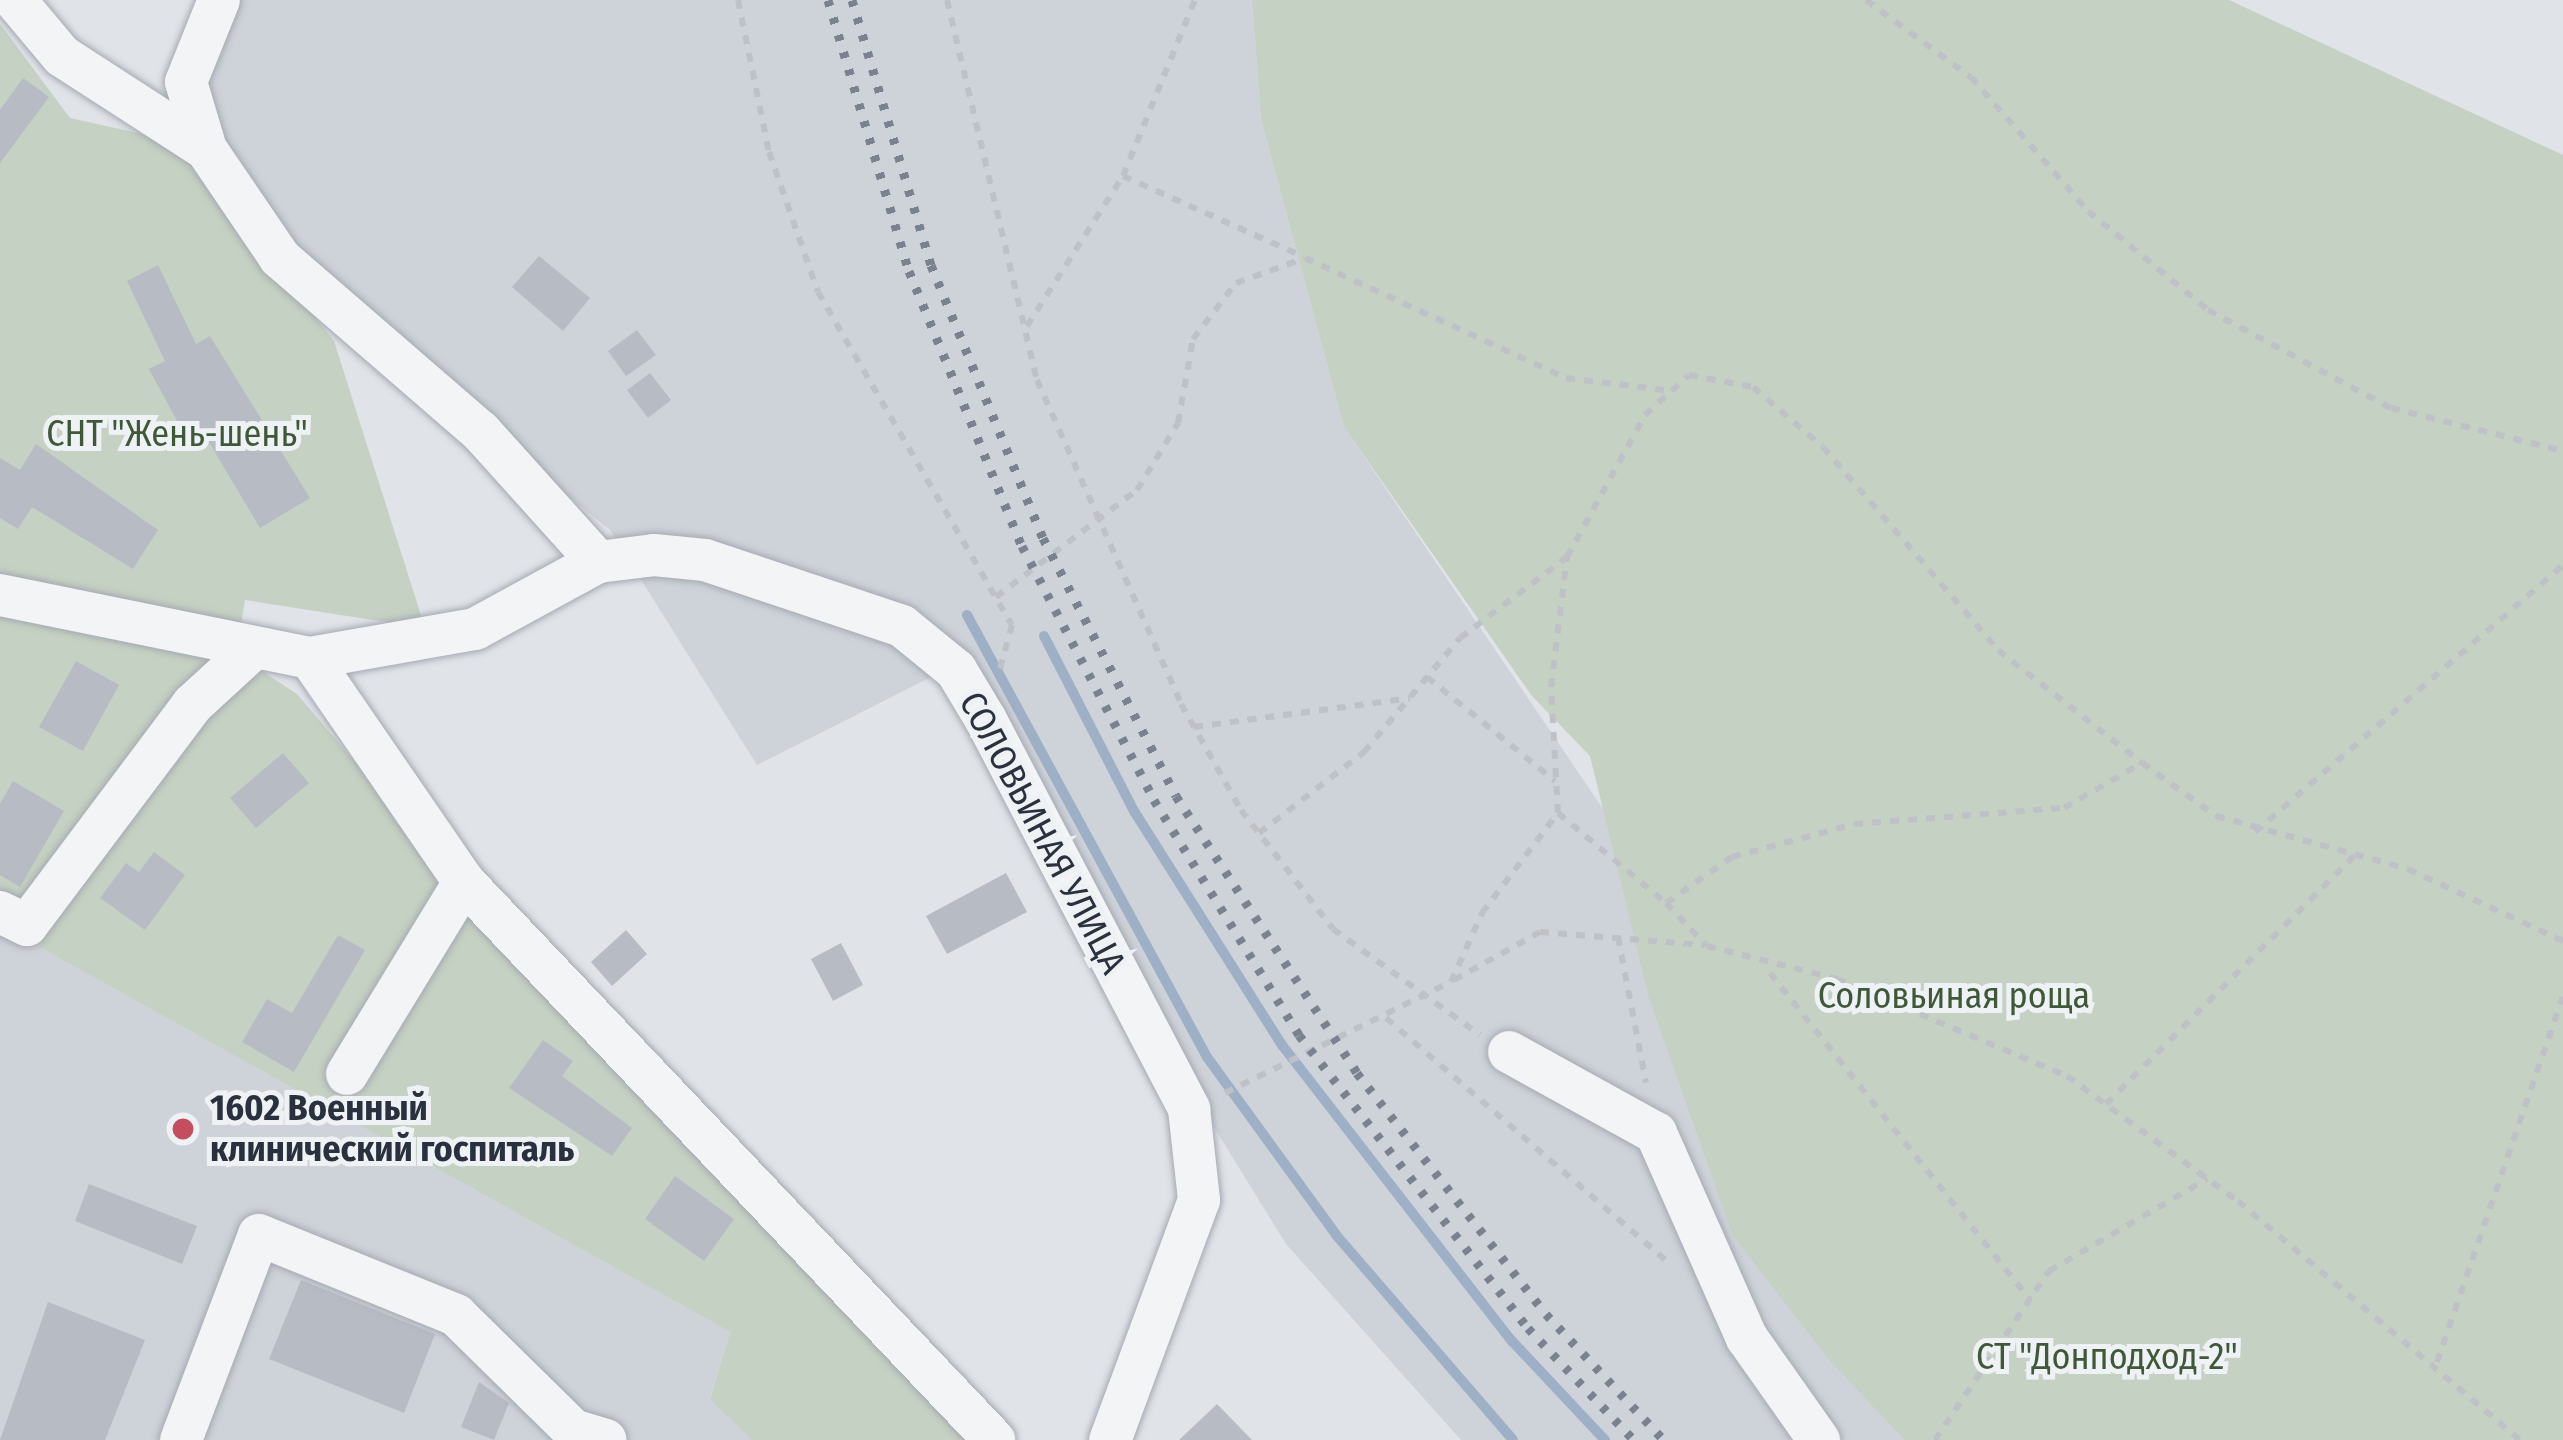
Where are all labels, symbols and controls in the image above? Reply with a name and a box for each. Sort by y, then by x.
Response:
park label: СНТ "Жень-шень" [46,413,308,457]
street label: СОЛОВЬИНАЯ УЛИЦА [949,685,1135,981]
park label: Соловьиная роща [1818,975,2090,1019]
place label: 1602 Военный клинический госпиталь [210,1086,574,1171]
marker: 1602 Военный клинический госпиталь [167,1113,199,1145]
park label: СТ "Донподход-2" [1976,1336,2238,1380]

